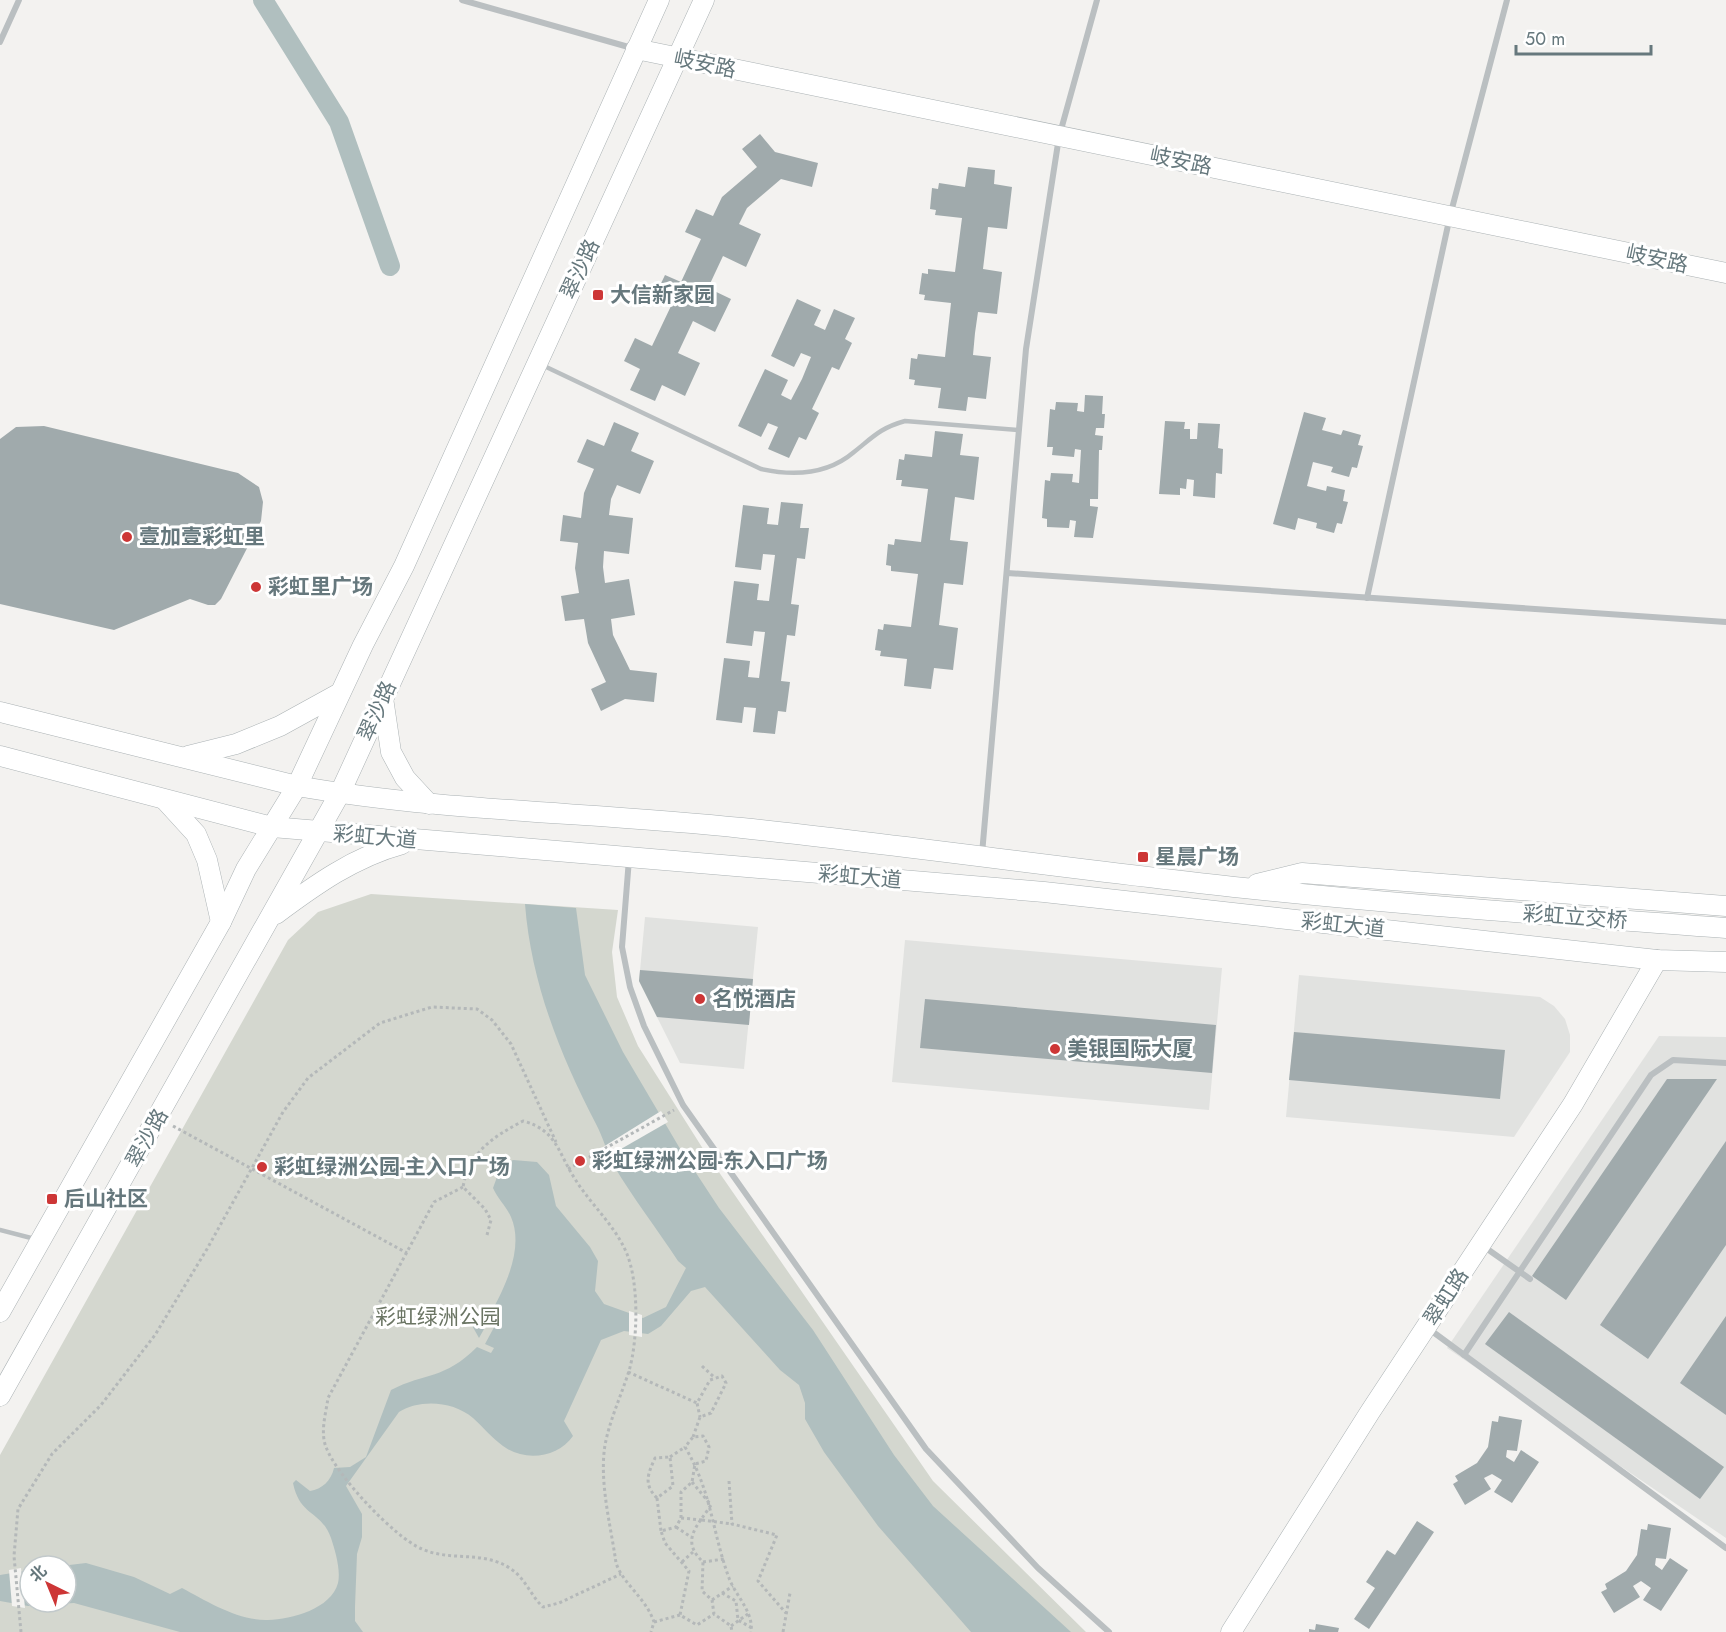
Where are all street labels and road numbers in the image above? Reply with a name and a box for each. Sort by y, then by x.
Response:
street label: 岐安路 [671,43,739,85]
street label: 岐安路 [1147,140,1215,182]
street label: 翠沙路 [553,234,607,304]
street label: 岐安路 [1623,238,1691,280]
street label: 翠沙路 [350,676,404,746]
street label: 彩虹大道 [332,818,418,856]
street label: 彩虹大道 [817,858,903,896]
street label: 彩虹立交桥 [1522,898,1628,936]
street label: 彩虹大道 [1300,906,1386,944]
street label: 翠沙路 [119,1103,175,1173]
street label: 翠虹路 [1416,1262,1476,1332]

